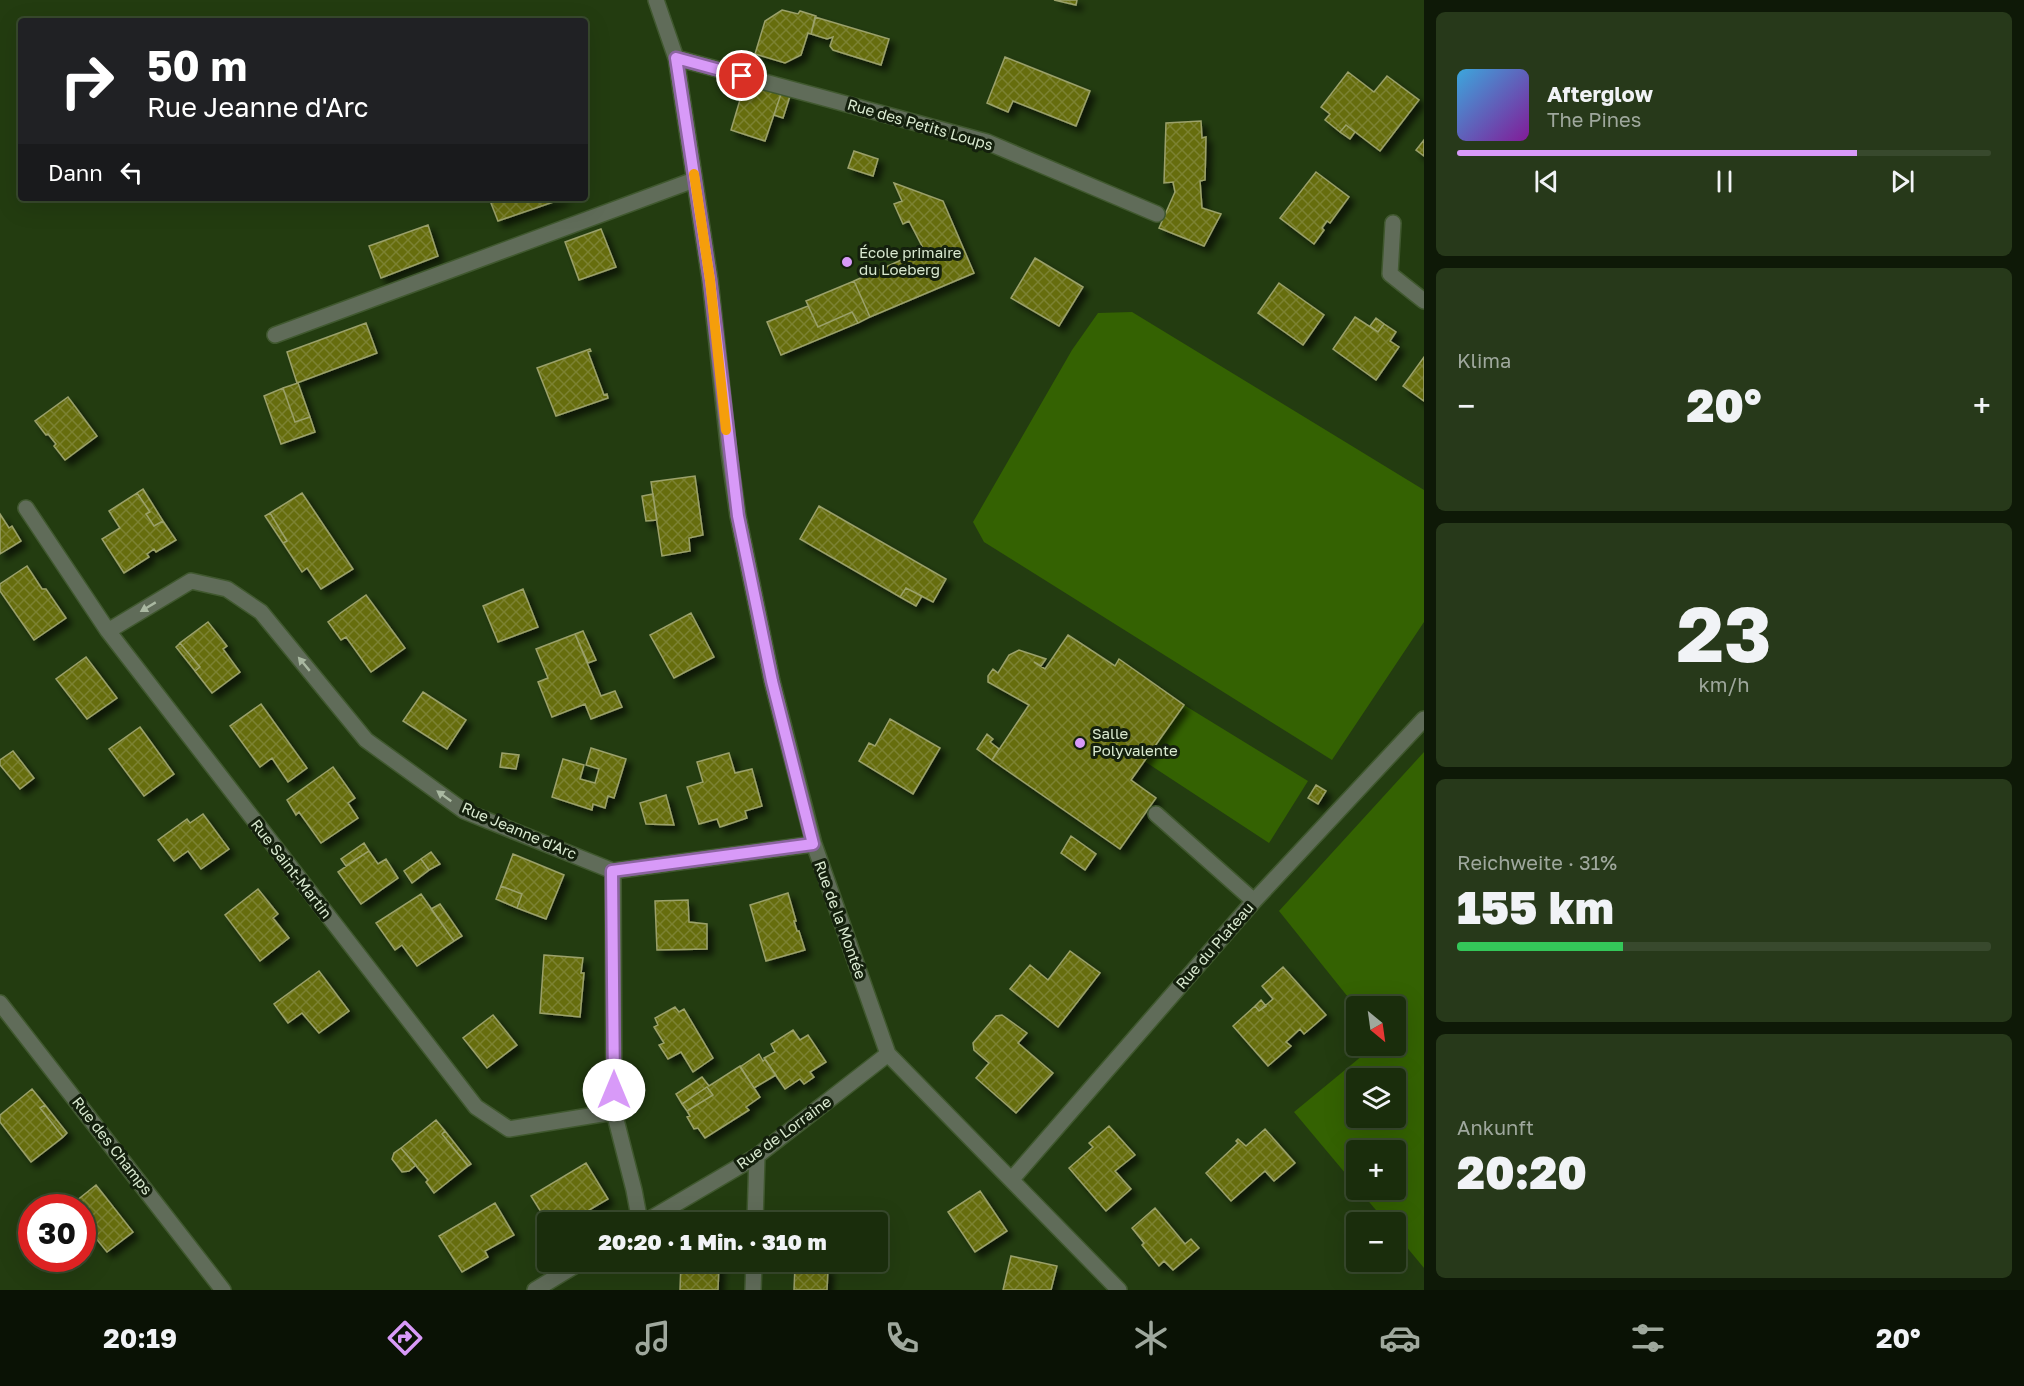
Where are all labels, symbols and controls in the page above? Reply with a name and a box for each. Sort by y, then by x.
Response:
text: 50 m [147,40,247,90]
icon: right [48,42,126,120]
pin [716,50,767,101]
icon: arrive [725,59,758,92]
text: Afterglow [1547,80,1653,107]
text: Rue Jeanne d'Arc [147,91,369,123]
street label: Rue des Petits Loups [845,95,995,153]
text: The Pines [1547,107,1641,131]
icon: left [115,156,148,189]
text: Dann [48,159,103,186]
icon: previous [1530,165,1563,198]
icon: pause [1708,165,1741,198]
icon: next [1886,165,1919,198]
place label: École primaire du Loeberg [859,243,962,278]
marker: École primaire du Loeberg [840,255,854,269]
text: Klima [1457,348,1511,372]
text: 20° [1686,378,1762,432]
text: − [1457,386,1475,425]
text: + [1973,386,1991,425]
text: 23 [1676,586,1772,679]
one-way arrow [140,601,156,612]
one-way arrow [298,656,310,671]
text: km/h [1699,672,1749,696]
place label: Salle Polyvalente [1092,724,1178,759]
marker: Salle Polyvalente [1073,736,1087,750]
one-way arrow [437,790,453,802]
street label: Rue Jeanne d'Arc [459,798,580,862]
street label: Rue Saint-Martin [248,815,336,922]
text: Reichweite · 31% [1457,850,1617,874]
street label: Rue de la Montée [811,858,871,982]
text: 155 km [1457,880,1614,934]
street label: Rue du Plateau [1172,898,1257,992]
north arrow [1346,996,1406,1056]
map controls [1346,996,1406,1272]
position arrow [582,1058,646,1122]
button: layers [1346,1068,1406,1128]
street label: Rue de Lorraine [733,1092,834,1173]
street label: Rue des Champs [69,1093,157,1198]
text: Ankunft [1457,1115,1534,1139]
button: + [1346,1140,1406,1200]
text: 20:20 [1457,1145,1587,1199]
speed limit sign: 30 [18,1194,96,1272]
button: − [1346,1212,1406,1272]
text: 20:20 · 1 Min. · 310 m [598,1228,827,1255]
icon: directions [384,1317,426,1359]
icon: music [632,1317,674,1359]
icon: phone [881,1317,923,1359]
icon: climate [1130,1317,1172,1359]
icon: car [1379,1317,1421,1359]
icon: filters [1627,1317,1669,1359]
text: 20:19 [103,1322,177,1354]
text: 20° [1876,1322,1921,1354]

